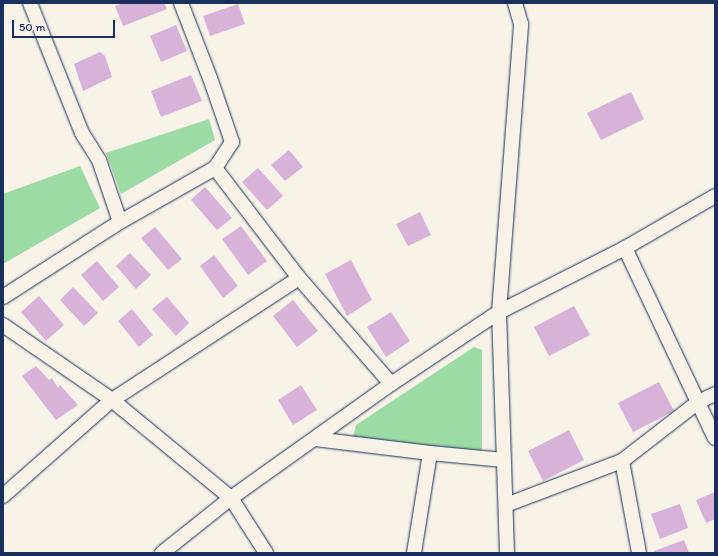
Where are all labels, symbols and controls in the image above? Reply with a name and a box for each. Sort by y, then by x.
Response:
scale bar [14,12,117,38]
text: 50 m [19,20,45,34]

